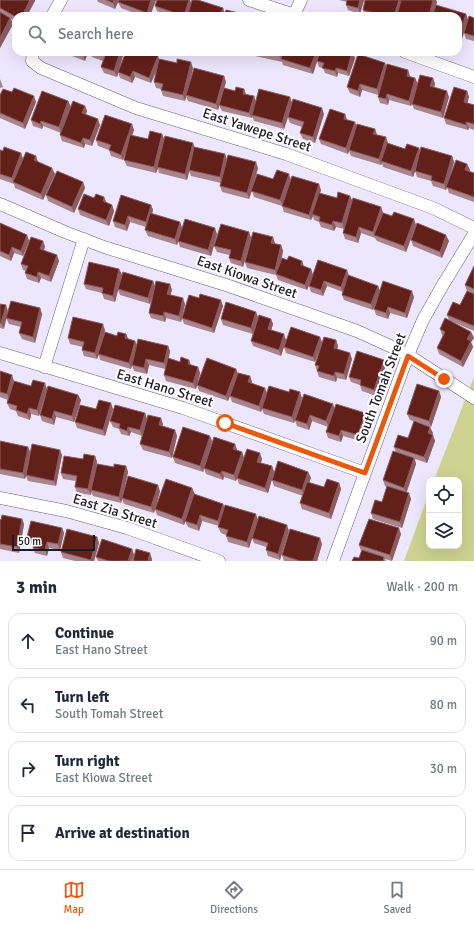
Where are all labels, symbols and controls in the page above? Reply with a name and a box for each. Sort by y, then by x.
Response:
search box [12,12,462,56]
icon: search [26,23,48,45]
text: Search here [58,25,134,43]
street label: East Yawepe Street [200,104,314,156]
street label: East Kiowa Street [195,252,299,302]
street label: South Tomah Street [352,330,410,446]
street label: East Hano Street [115,365,215,411]
route end [435,370,453,388]
route start [216,414,234,432]
map controls [426,477,462,549]
button: locate [426,477,462,513]
street label: East Zia Street [71,490,159,532]
button: layers [426,513,462,549]
scale bar [12,533,95,552]
text: 50 m [18,535,41,548]
text: 3 min [16,577,57,598]
text: Walk · 200 m [387,579,458,595]
text: Continue [55,624,114,642]
icon: ahead [17,630,39,652]
text: 90 m [430,633,457,649]
text: East Hano Street [55,642,148,658]
text: Turn left [55,688,109,706]
icon: left [17,694,39,716]
text: 80 m [430,697,457,713]
text: South Tomah Street [55,706,163,722]
text: Turn right [55,752,120,770]
icon: right [17,758,39,780]
text: 30 m [430,761,457,777]
text: East Kiowa Street [55,770,152,786]
icon: arrive [17,822,39,844]
text: Arrive at destination [55,824,190,842]
tab: Map [63,879,85,916]
tab: Directions [210,879,258,916]
tab: Saved [384,879,411,916]

